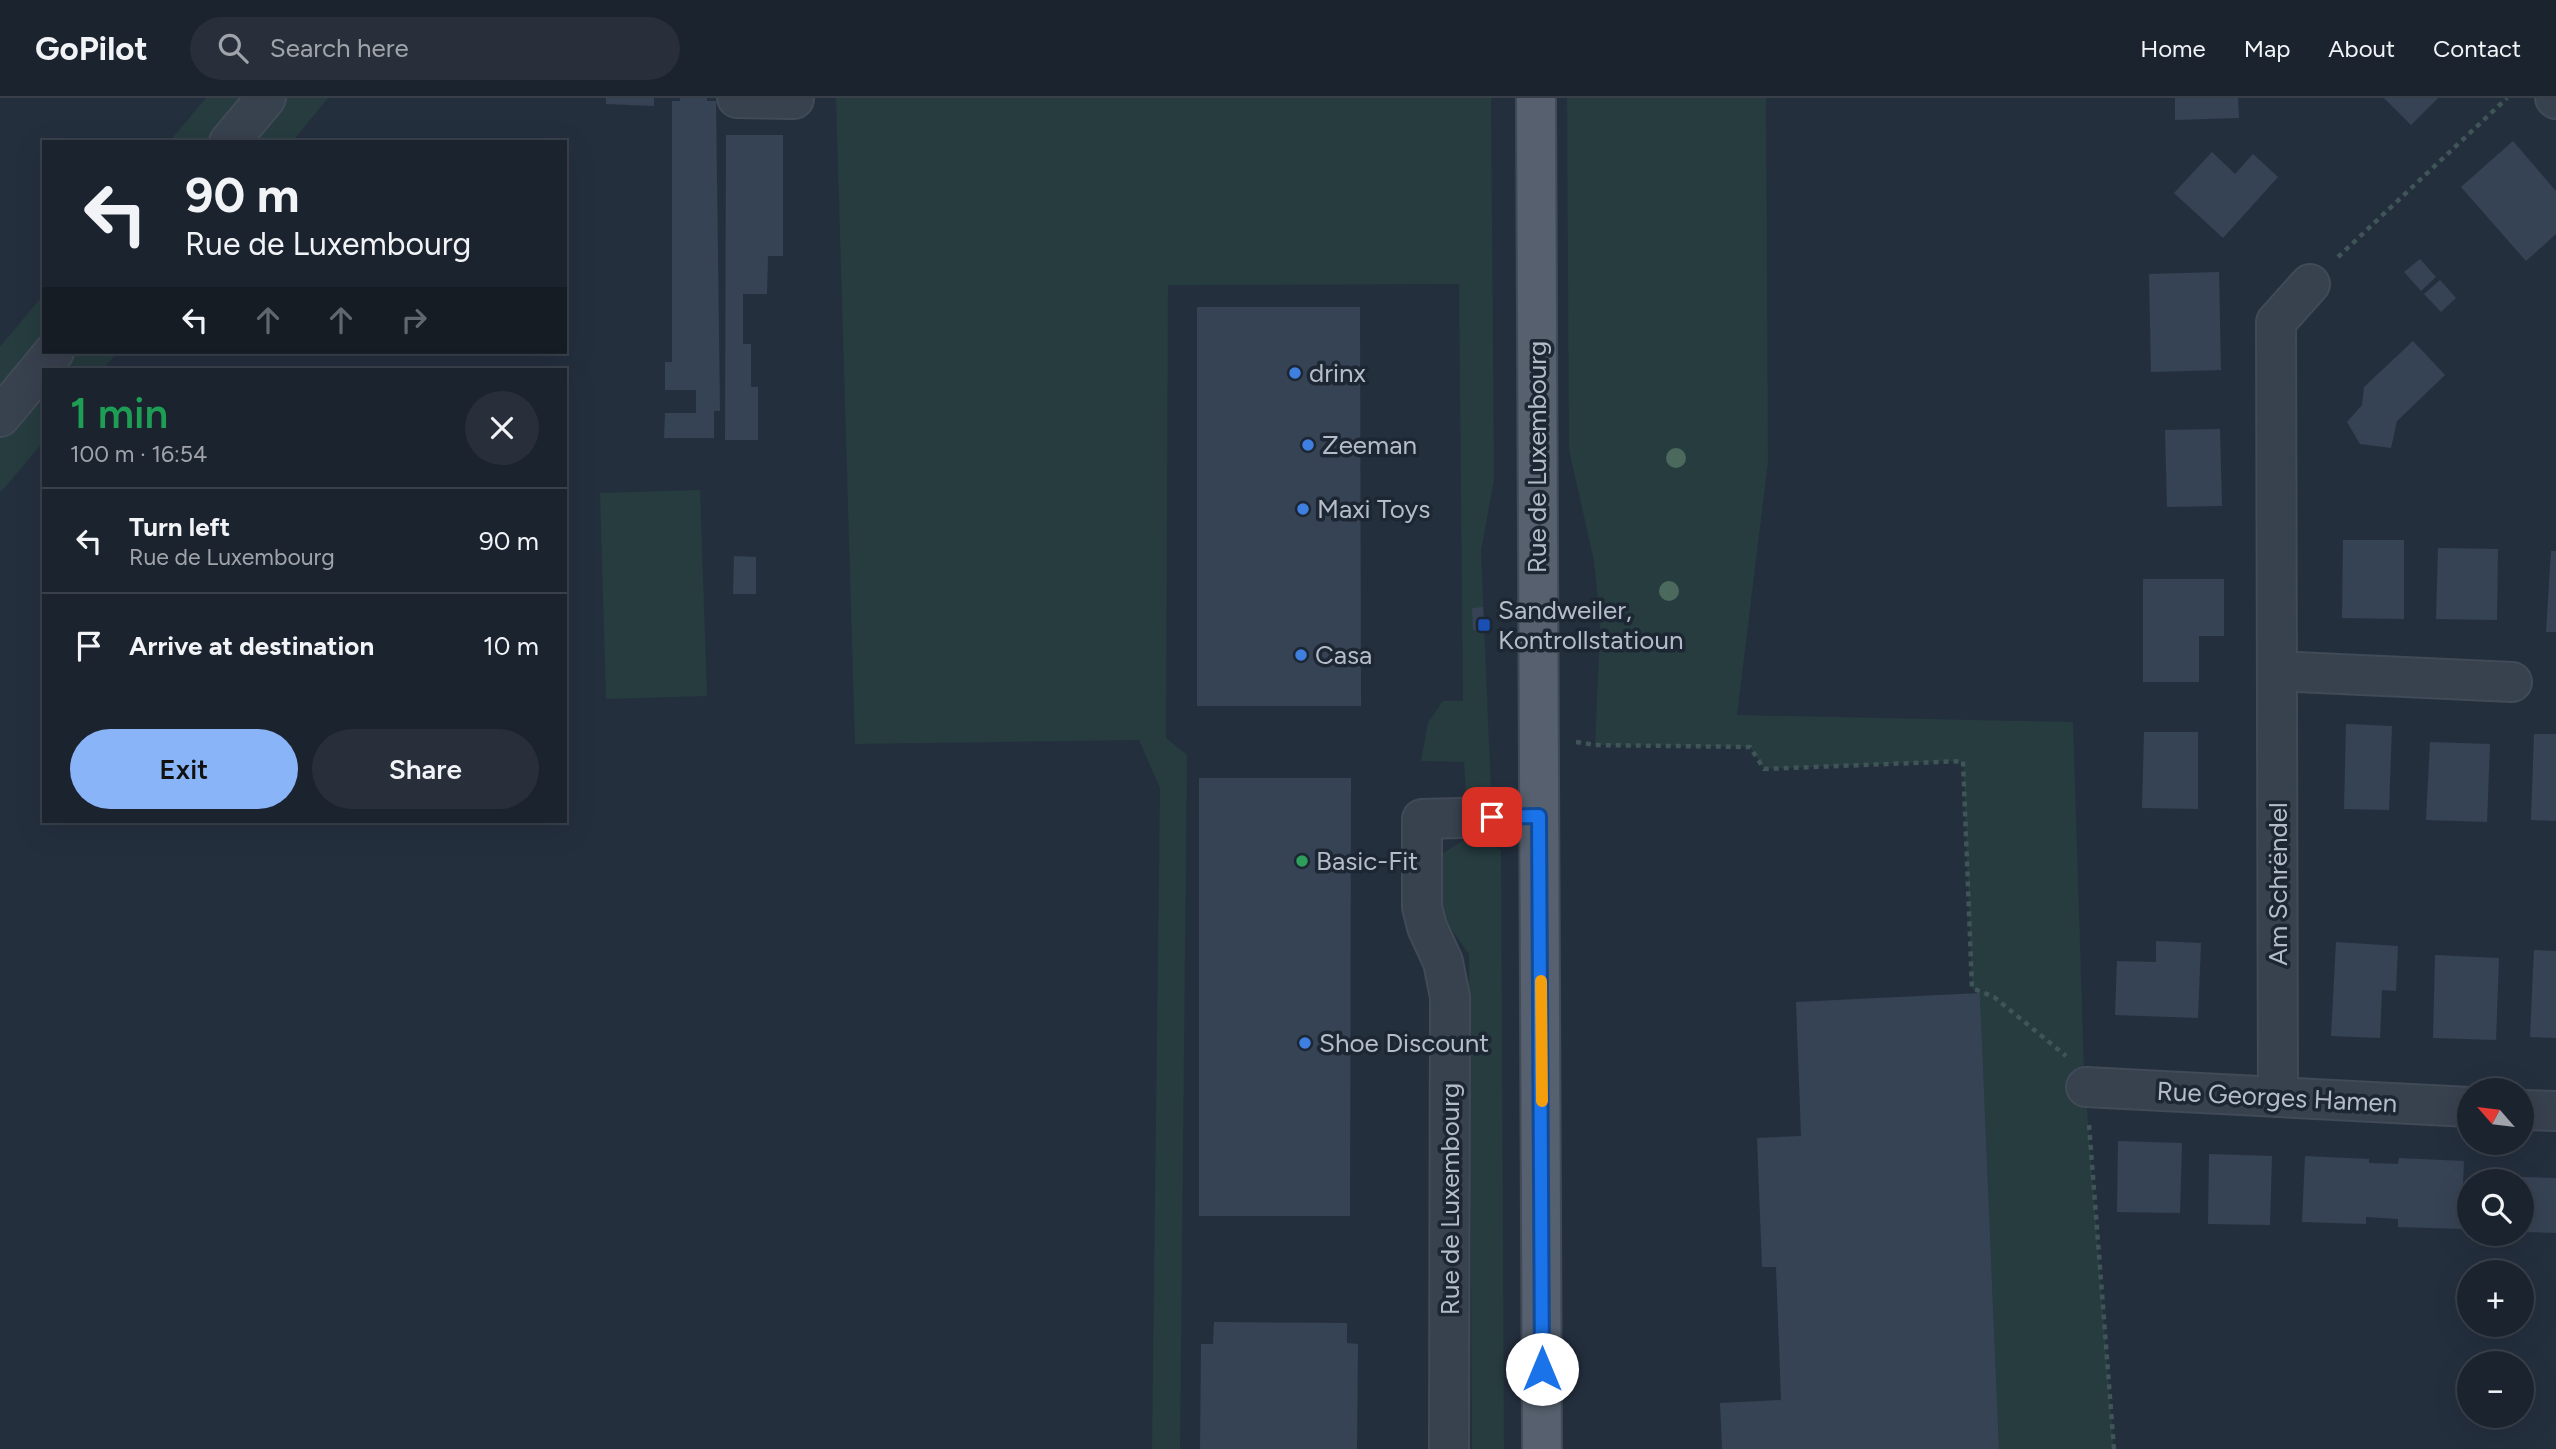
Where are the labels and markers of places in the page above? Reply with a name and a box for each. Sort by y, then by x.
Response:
place label: drinx [1309,357,1367,389]
marker: drinx [1287,365,1303,381]
place label: Zeeman [1322,429,1417,461]
marker: Zeeman [1300,437,1316,453]
place label: Maxi Toys [1317,493,1430,525]
marker: Maxi Toys [1295,501,1311,517]
place label: Sandweiler, Kontrollstatioun [1498,594,1683,656]
marker: Sandweiler, Kontrollstatioun [1476,617,1492,633]
place label: Casa [1315,639,1372,671]
marker: Casa [1293,647,1309,663]
pin [1462,787,1522,847]
place label: Basic-Fit [1316,845,1418,877]
marker: Basic-Fit [1294,853,1310,869]
place label: Shoe Discount [1319,1027,1489,1059]
marker: Shoe Discount [1297,1035,1313,1051]

